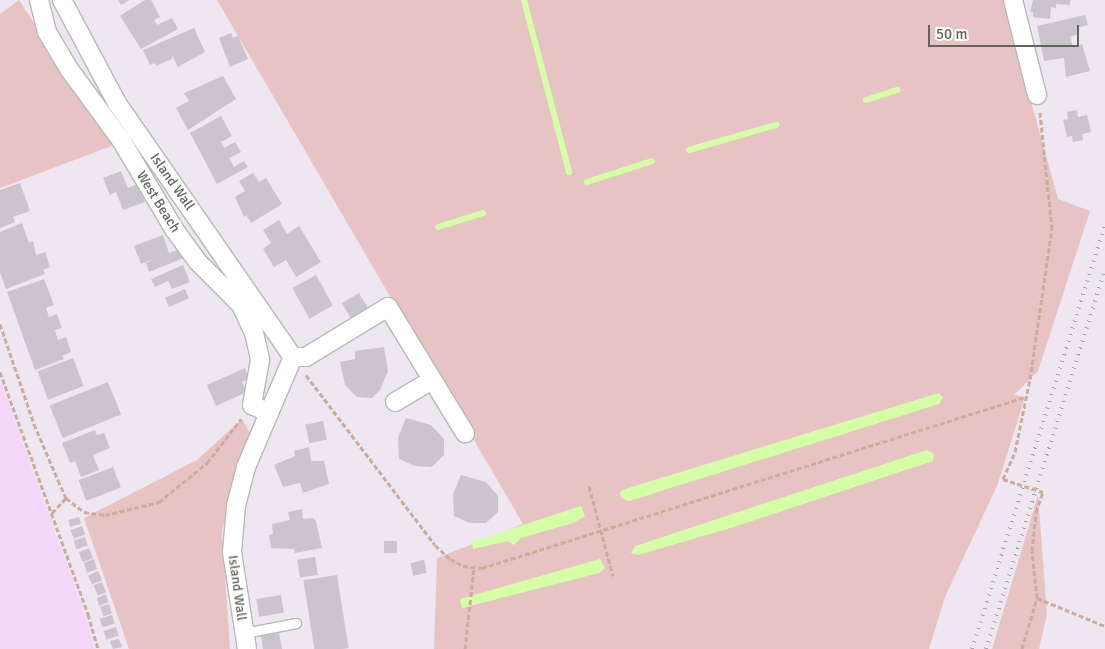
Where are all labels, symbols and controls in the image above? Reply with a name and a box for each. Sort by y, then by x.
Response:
scale bar [930,15,1081,47]
text: 50 m [936,25,967,43]
street label: Island Wall [146,150,198,214]
street label: West Beach [133,168,183,236]
street label: Island Wall [224,554,250,622]

